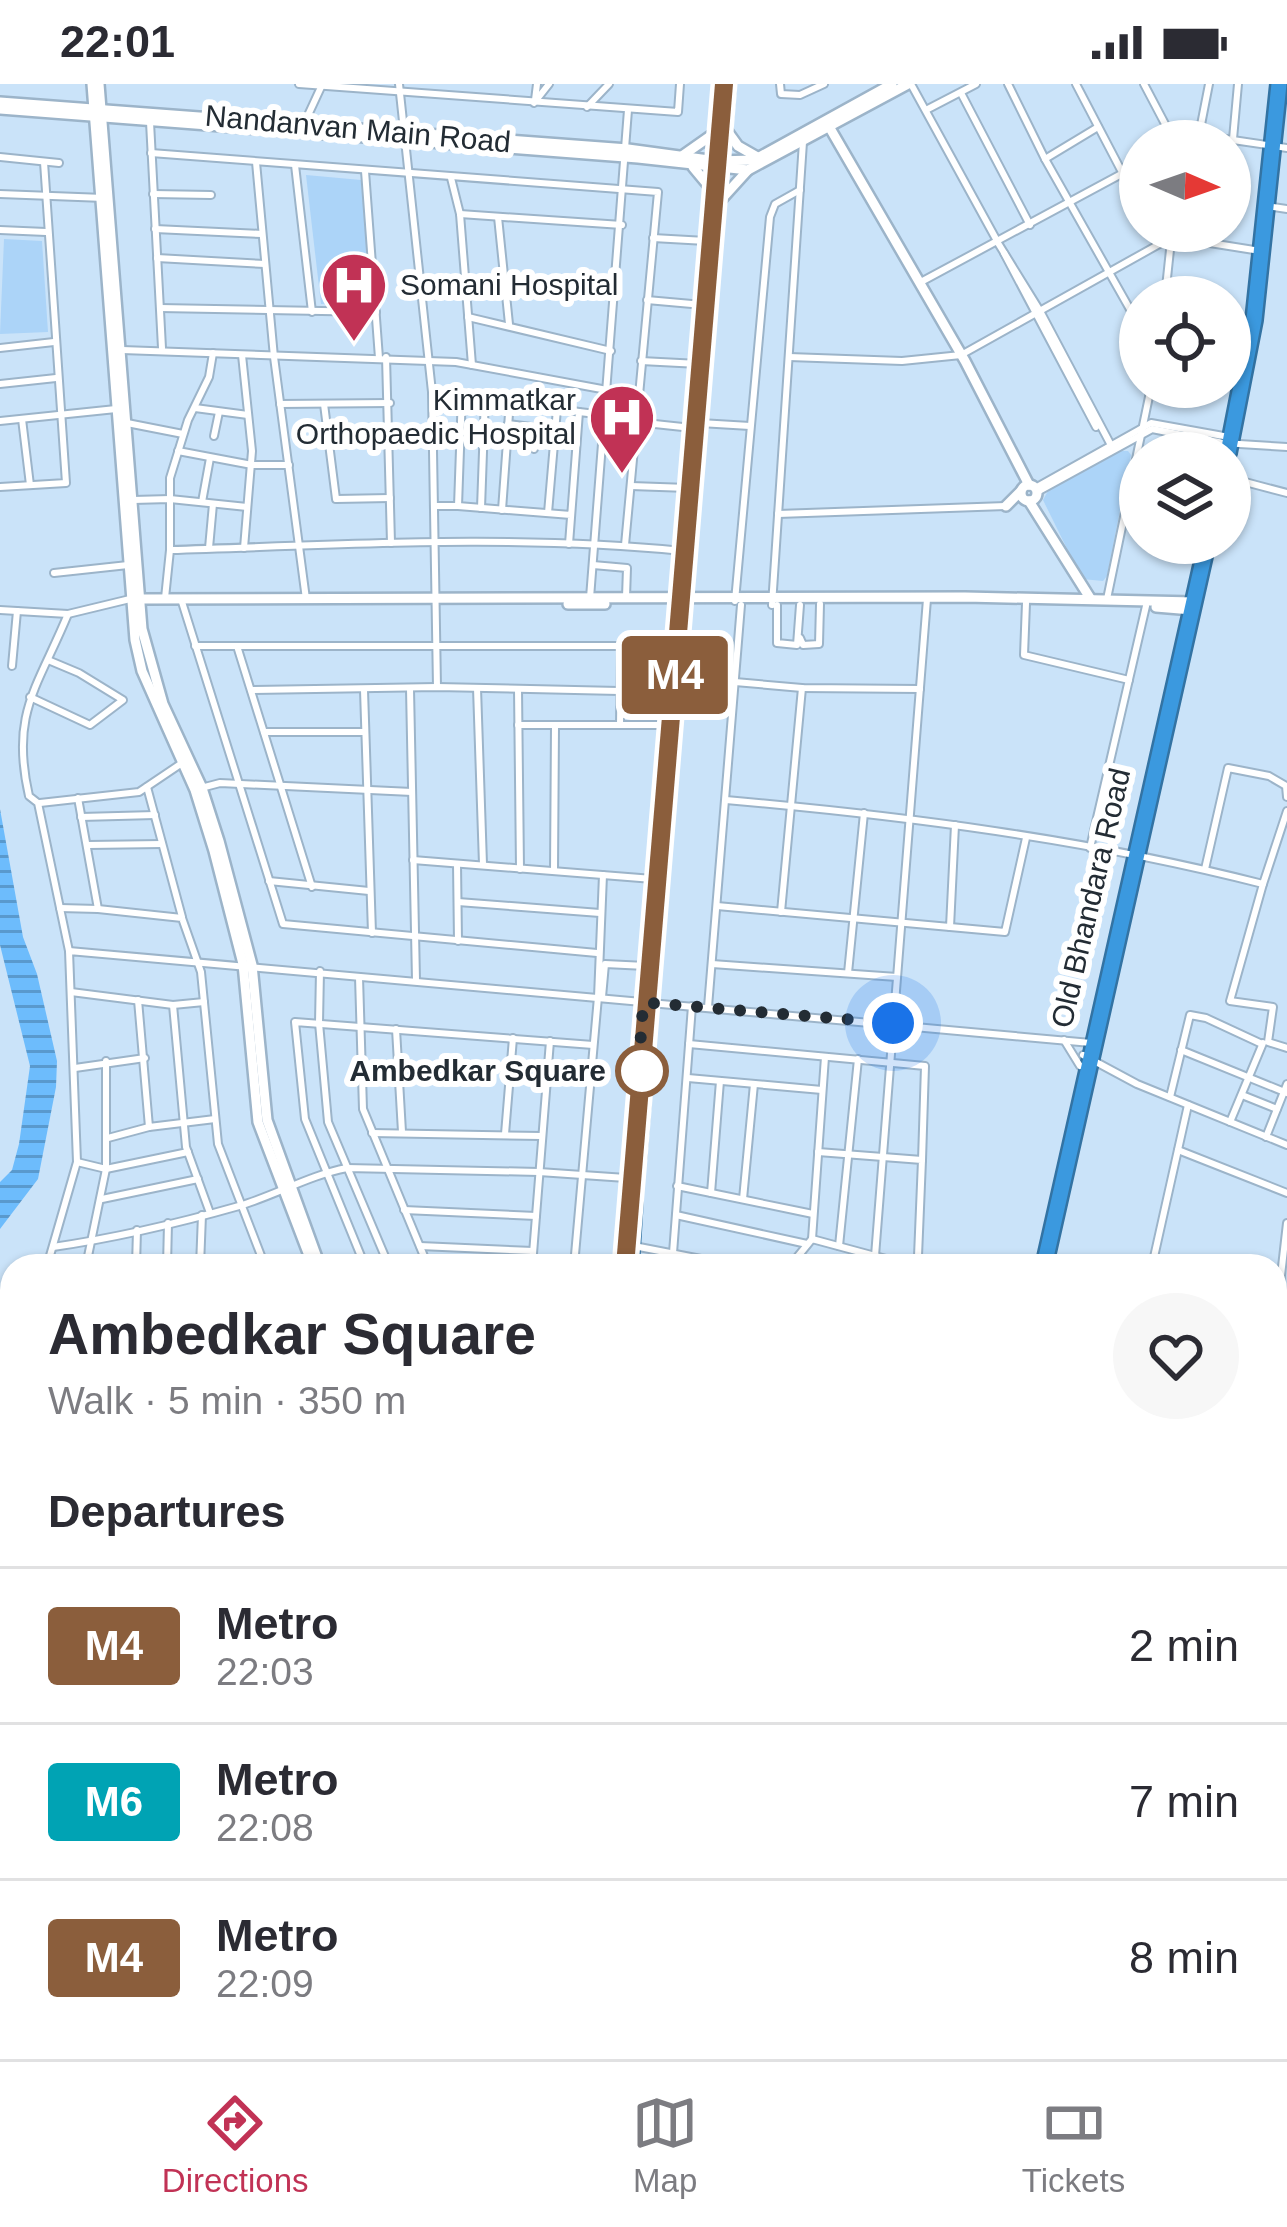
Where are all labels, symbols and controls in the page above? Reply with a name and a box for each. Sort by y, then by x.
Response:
text: 22:01 [60,16,175,67]
street label: Nandanvan Main Road [204,99,512,158]
north arrow [1119,120,1251,252]
map controls [1119,120,1251,564]
hospital icon: Somani Hospital [319,250,389,344]
place label: Somani Hospital [400,268,618,301]
button: locate [1119,276,1251,408]
hospital icon: Kimmatkar Orthopaedic Hospital [587,382,657,476]
place label: Kimmatkar Orthopaedic Hospital [296,383,576,450]
button: layers [1119,432,1251,564]
line badge: M4 [621,636,729,714]
text: M4 [646,651,704,698]
street label: Old Bhandara Road [1045,765,1136,1031]
your location [863,993,923,1053]
marker: Ambedkar Square [617,1046,667,1096]
place label: Ambedkar Square [349,1054,606,1087]
button: heart [1113,1293,1239,1419]
text: Ambedkar Square [48,1302,536,1366]
text: Walk · 5 min · 350 m [48,1379,406,1422]
text: Departures [48,1486,286,1537]
text: Metro [216,1598,339,1649]
text: 2 min [1129,1620,1239,1671]
text: M4 [85,1622,143,1669]
text: 22:03 [216,1650,314,1693]
text: Metro [216,1754,339,1805]
text: 7 min [1129,1776,1239,1827]
text: M6 [85,1778,143,1825]
text: 22:08 [216,1806,314,1849]
text: Metro [216,1910,339,1961]
text: 8 min [1129,1932,1239,1983]
text: M4 [85,1934,143,1981]
text: 22:09 [216,1962,314,2005]
tab: Directions [162,2090,309,2200]
tab: Map [632,2090,698,2200]
tab: Tickets [1022,2090,1125,2200]

